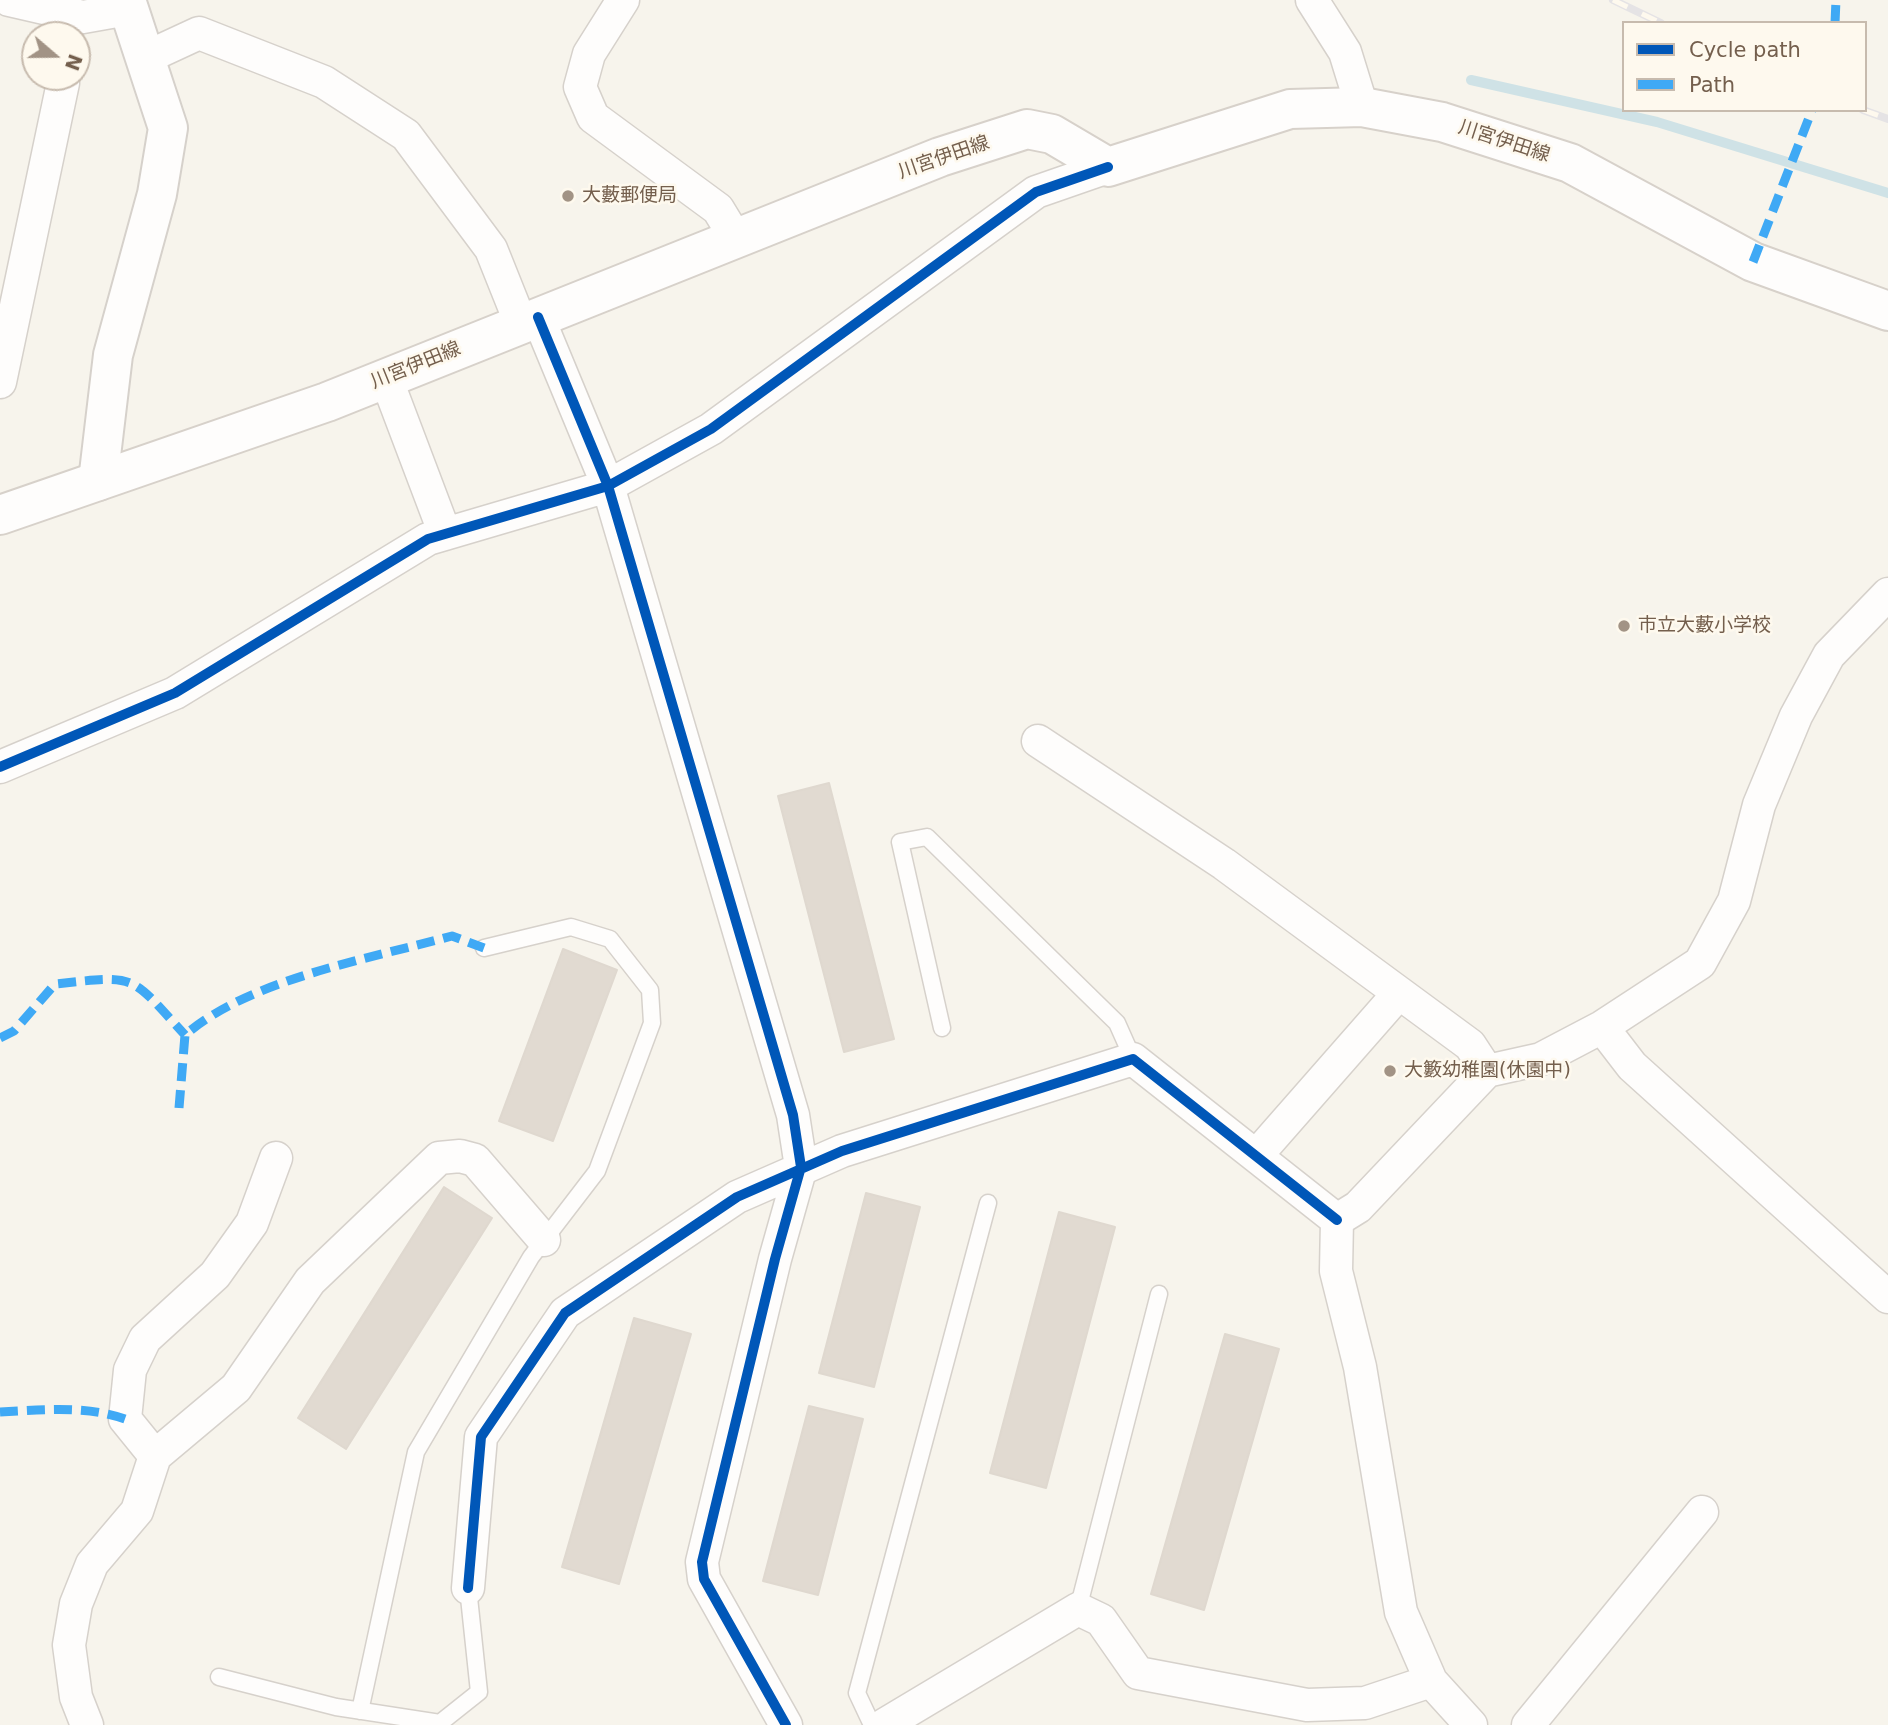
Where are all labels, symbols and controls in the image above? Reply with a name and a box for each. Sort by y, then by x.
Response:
north arrow [21,21,91,91]
legend [1622,21,1867,112]
text: Cycle path [1689,38,1801,62]
text: N [61,51,87,74]
text: Path [1689,73,1735,97]
street label: 川宮伊田線 [1455,116,1553,168]
street label: 川宮伊田線 [895,132,993,184]
place label: 大藪郵便局 [582,185,677,207]
marker: 大藪郵便局 [560,188,576,204]
street label: 川宮伊田線 [368,338,464,394]
place label: 市立大藪小学校 [1638,615,1771,637]
marker: 市立大藪小学校 [1616,618,1632,634]
place label: 大籔幼稚園(休園中) [1404,1060,1571,1082]
marker: 大籔幼稚園(休園中) [1382,1063,1398,1079]

